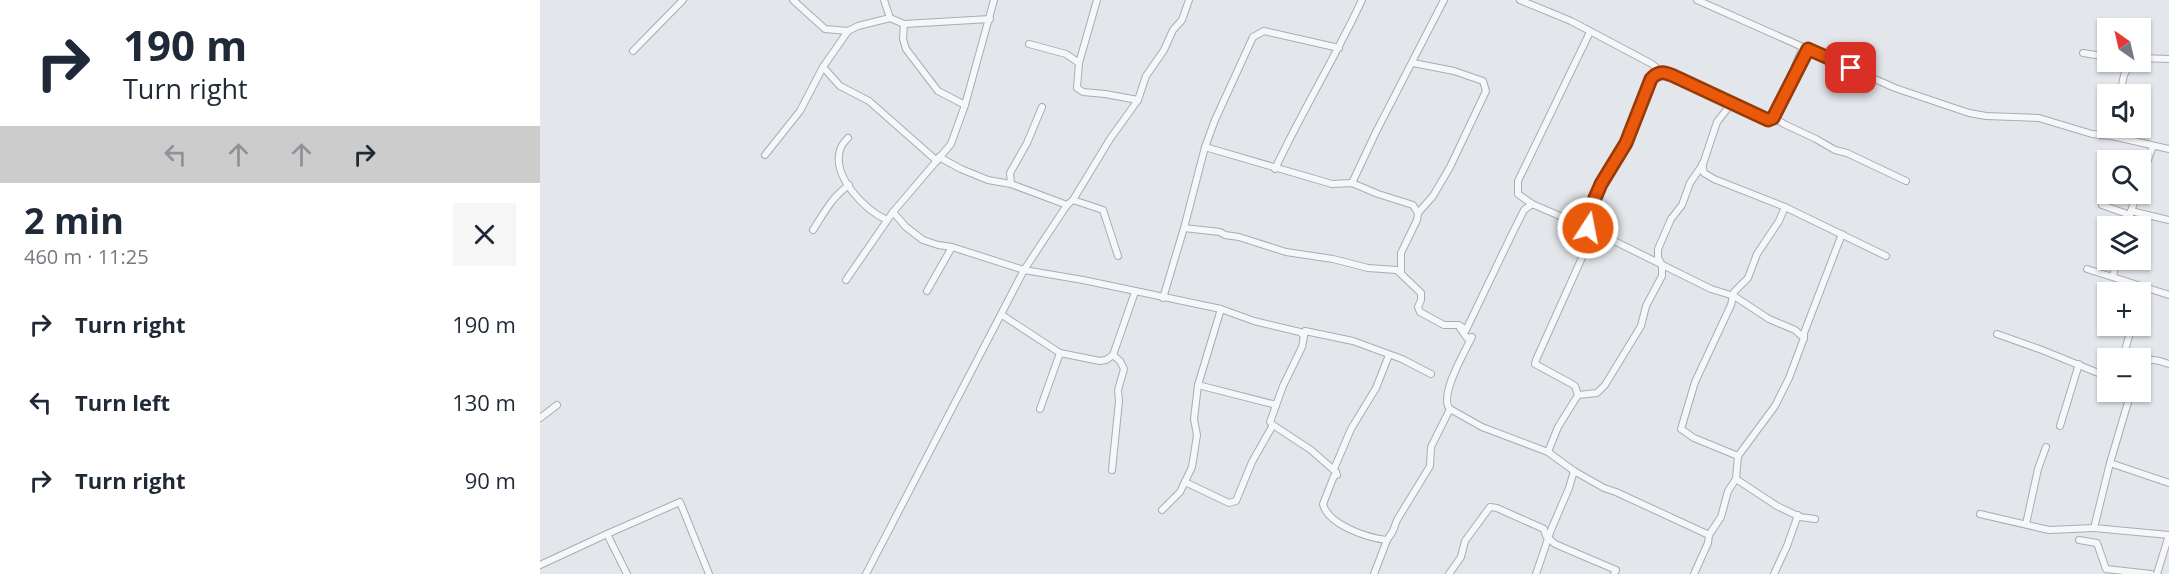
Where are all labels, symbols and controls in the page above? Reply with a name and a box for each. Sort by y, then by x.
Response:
text: 190 m [123,16,247,73]
north arrow [2097,18,2151,72]
map controls [2097,18,2151,402]
icon: right [24,24,102,102]
pin [1825,42,1876,93]
icon: arrive [1834,51,1867,84]
text: Turn right [123,70,248,107]
button: sound [2097,84,2151,138]
icon: left [159,138,192,171]
icon: ahead [222,138,255,171]
icon: ahead [285,138,318,171]
icon: right [348,138,381,171]
button: search [2097,150,2151,204]
text: 2 min [24,196,124,245]
position arrow [1556,196,1620,260]
button: close [453,203,516,266]
button: layers [2097,216,2151,270]
text: 460 m · 11:25 [24,243,149,270]
button: + [2097,282,2151,336]
icon: right [24,308,57,341]
text: Turn right [75,309,186,339]
text: 190 m [452,309,516,339]
button: − [2097,348,2151,402]
icon: left [24,386,57,419]
text: Turn left [75,387,170,417]
text: 130 m [452,387,516,417]
icon: right [24,464,57,497]
text: Turn right [75,465,186,495]
text: 90 m [465,465,516,495]

